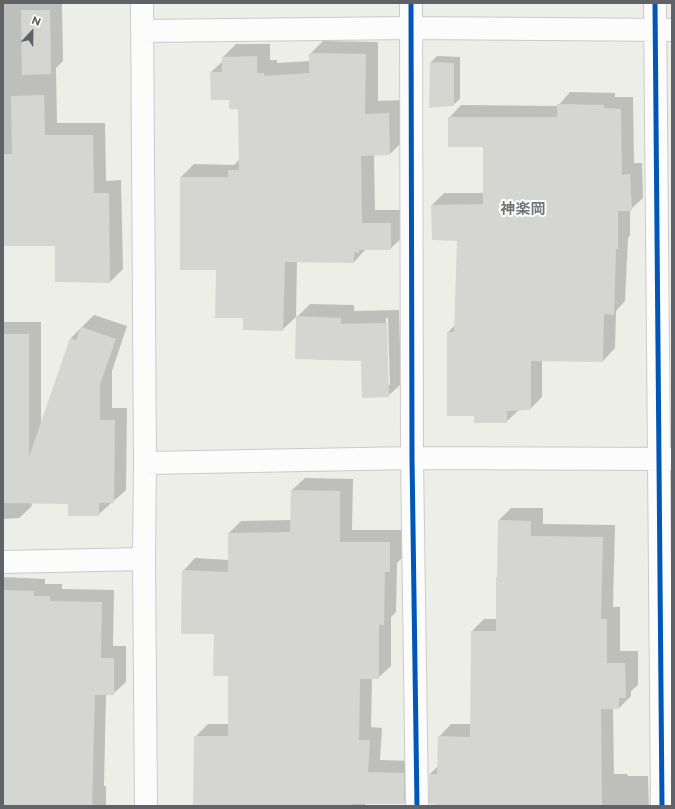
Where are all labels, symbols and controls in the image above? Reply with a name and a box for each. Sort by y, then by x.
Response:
north arrow [12,12,52,52]
text: N [30,13,43,29]
district label: 神楽岡 [501,201,545,219]

